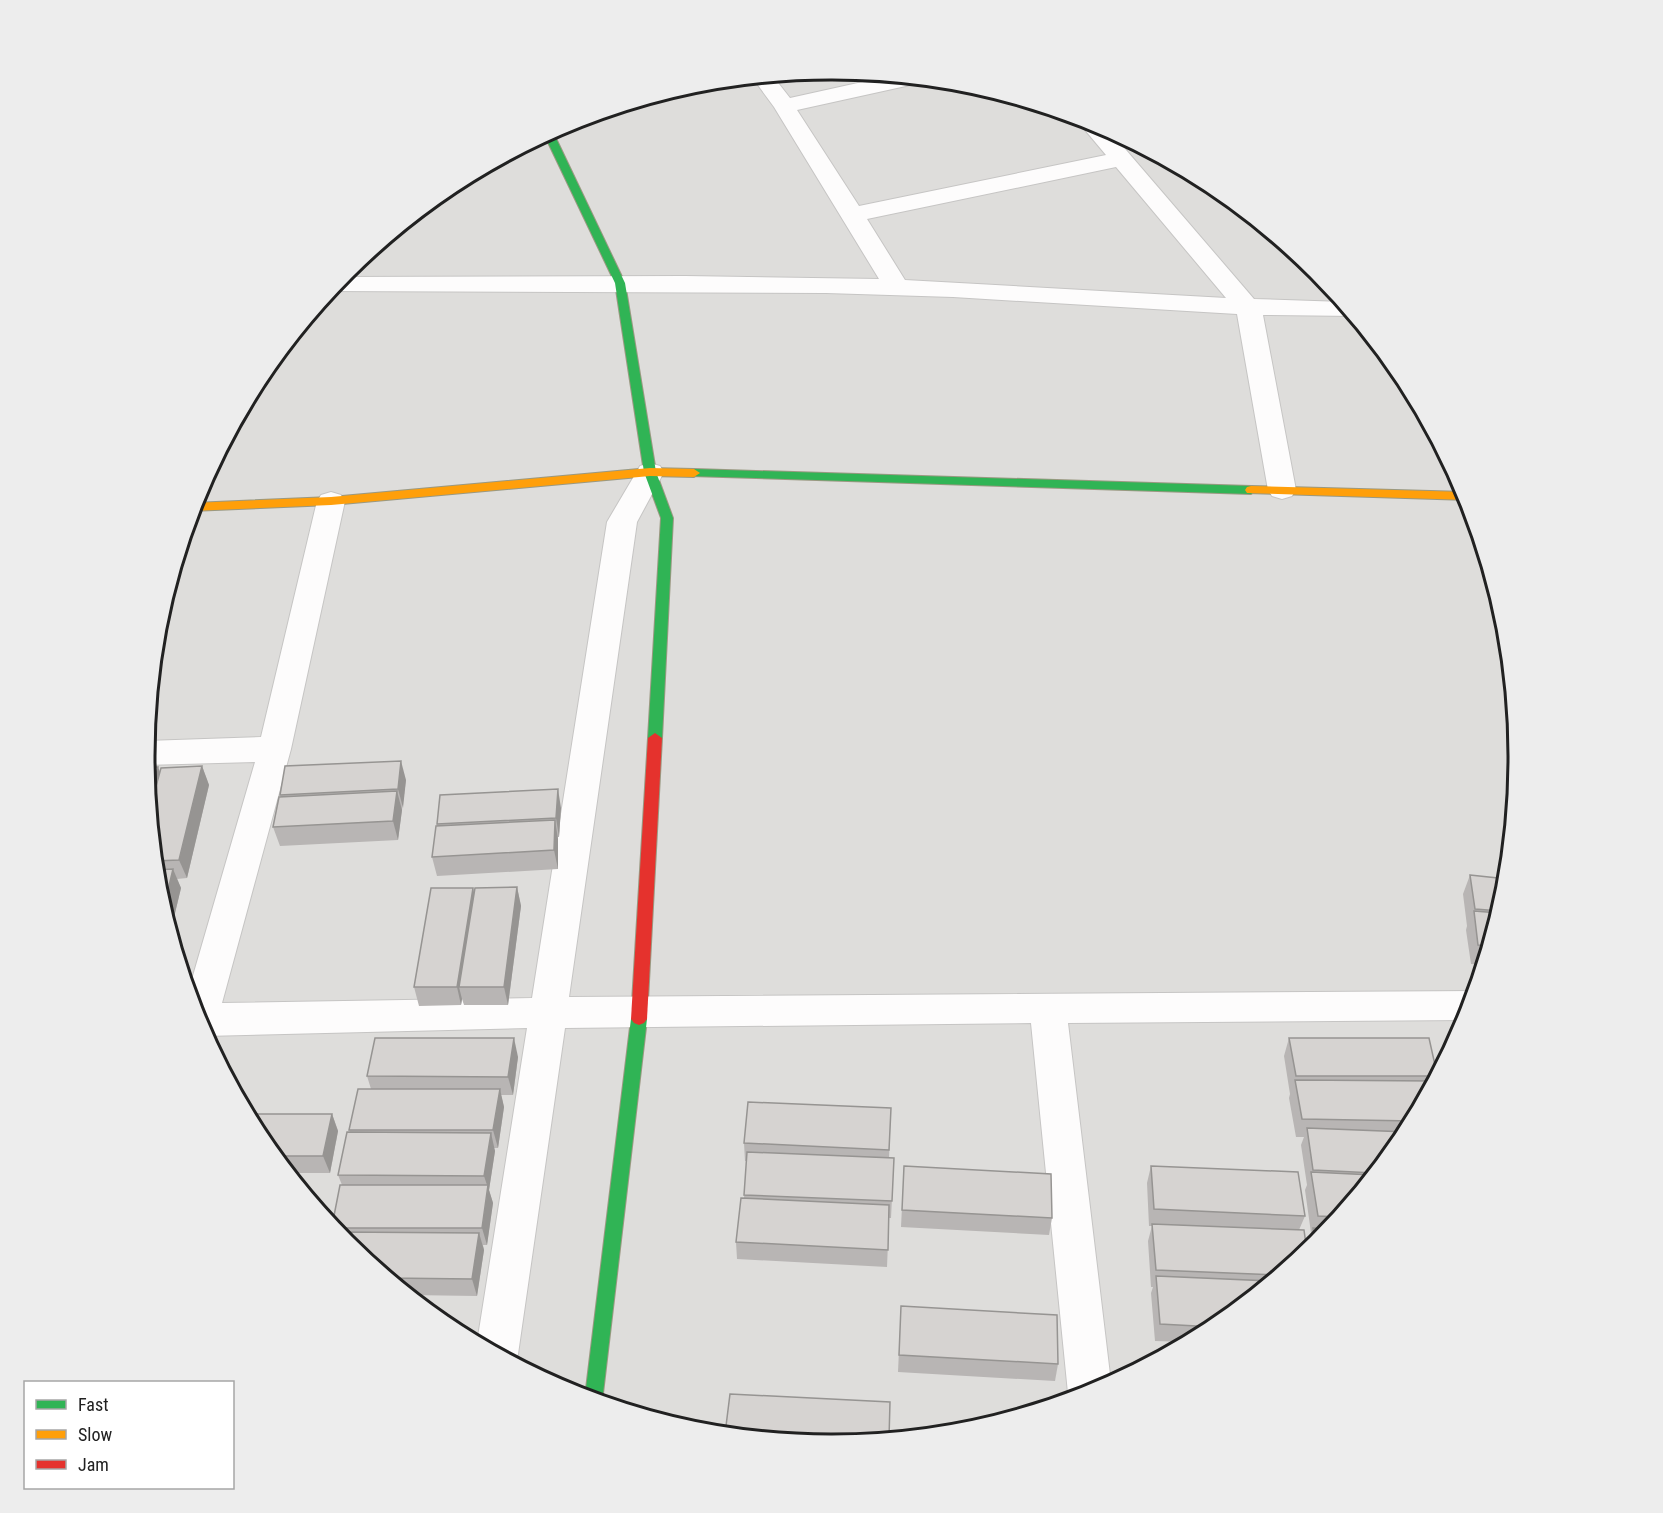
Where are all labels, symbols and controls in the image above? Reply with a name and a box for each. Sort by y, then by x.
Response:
legend [24,1381,234,1489]
text: Fast [78,1394,109,1415]
text: Slow [78,1424,113,1445]
text: Jam [78,1454,109,1475]

